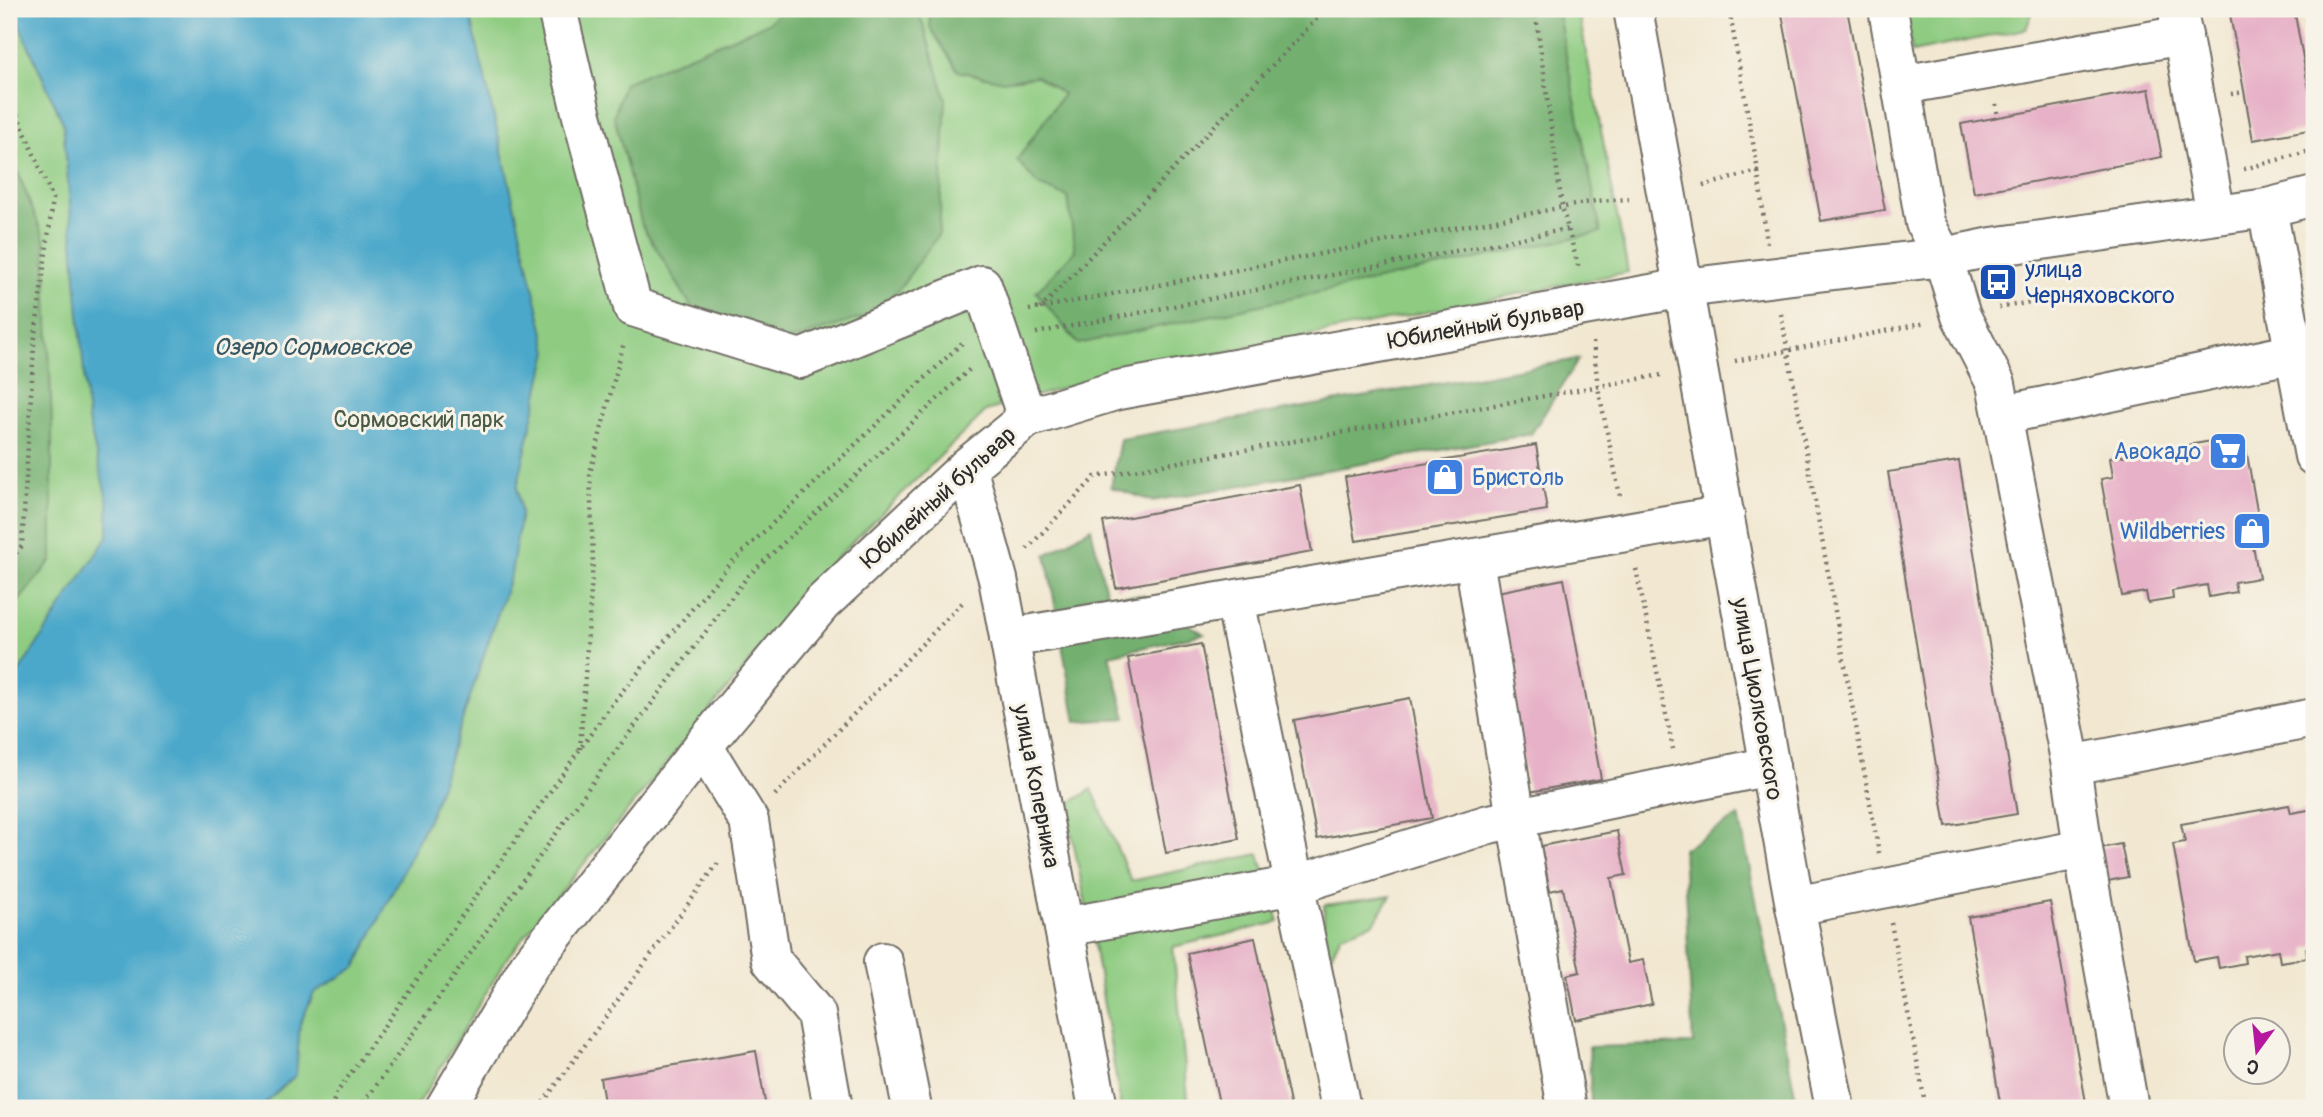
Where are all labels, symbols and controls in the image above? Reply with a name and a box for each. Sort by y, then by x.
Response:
place label: улица Черняховского [2024,255,2175,310]
bus stop icon: улица Черняховского [1977,261,2019,303]
street label: Юбилейный бульвар [1386,293,1586,356]
water label: Озеро Сормовское [214,333,413,362]
park label: Сормовский парк [333,405,505,434]
street label: Юбилейный бульвар [855,420,1022,575]
supermarket icon: Авокадо [2207,430,2249,472]
place label: Авокадо [2114,437,2201,466]
shop icon: Бристоль [1424,456,1466,498]
place label: Бристоль [1472,463,1565,492]
shop icon: Wildberries [2231,510,2273,552]
place label: Wildberries [2120,517,2225,546]
street label: улица Циолковского [1725,595,1790,803]
street label: улица Коперника [1006,701,1067,870]
north arrow [2222,1016,2292,1086]
text: С [2244,1053,2262,1080]

